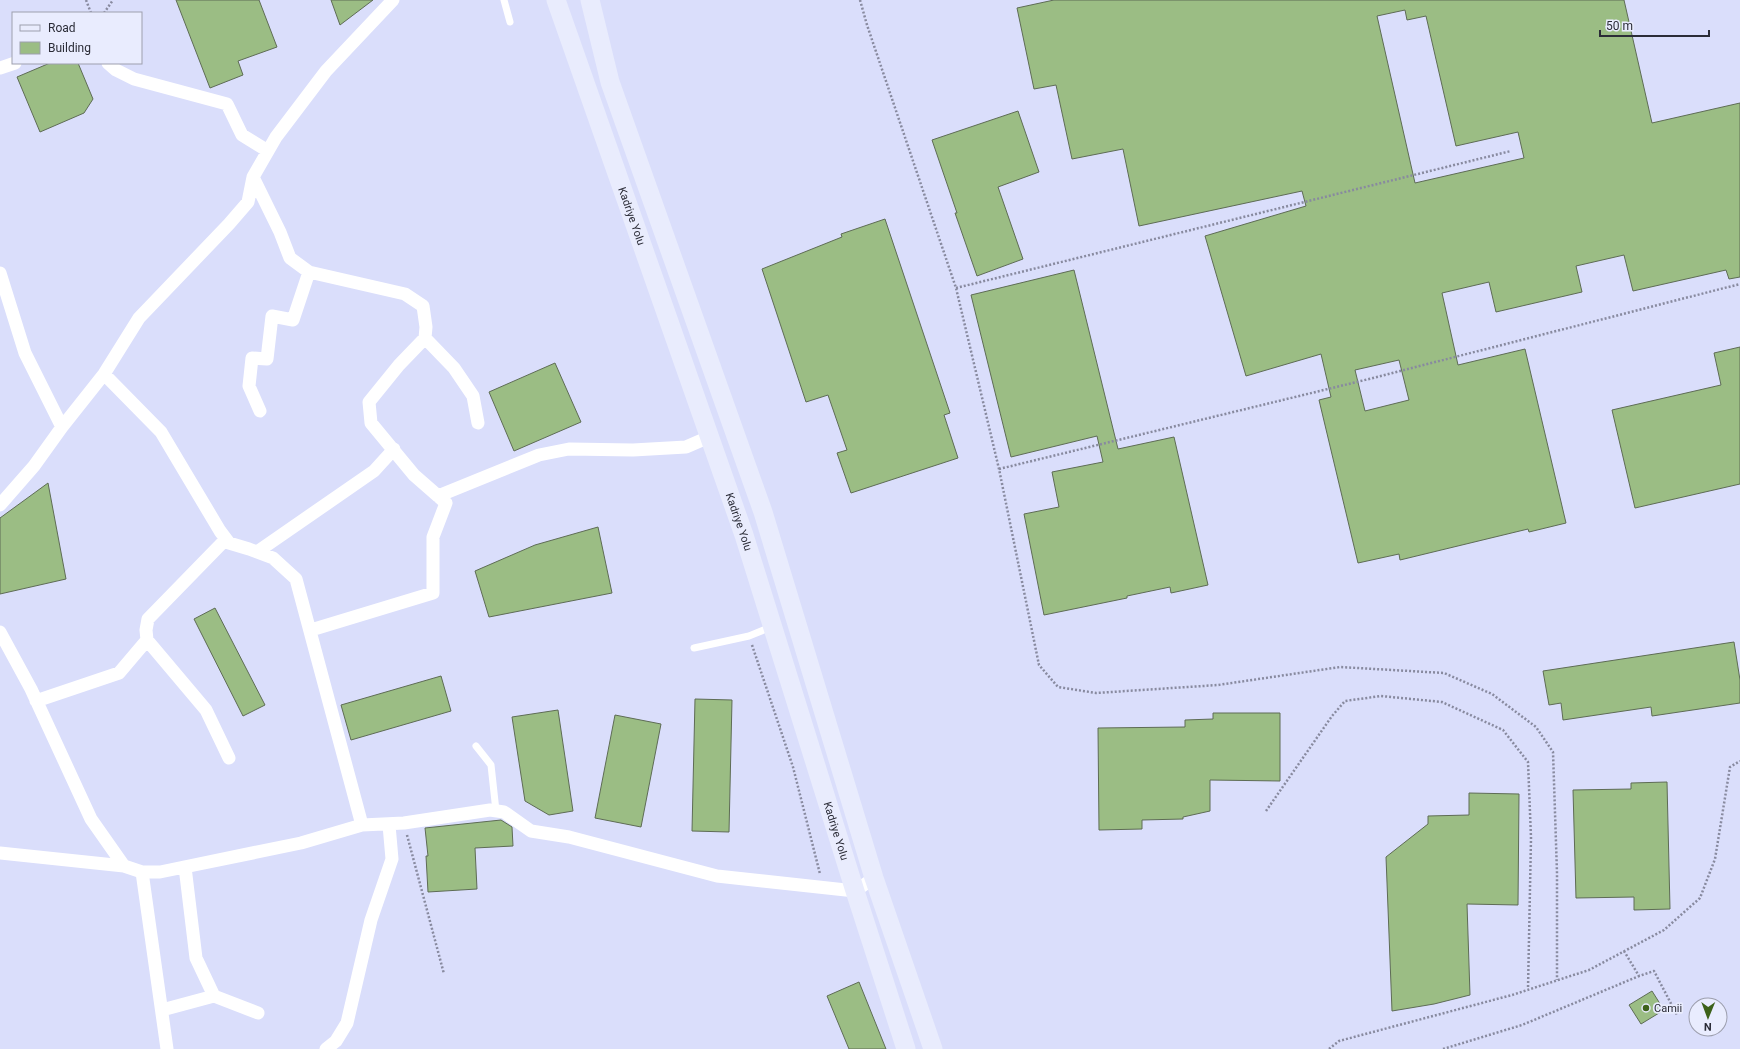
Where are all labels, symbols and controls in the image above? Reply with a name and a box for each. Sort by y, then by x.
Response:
legend [12,12,142,64]
scale bar [1600,12,1709,38]
text: 50 m [1606,19,1633,33]
text: Road [48,21,76,35]
text: Building [48,41,91,55]
street label: Kadriye Yolu [616,185,648,247]
street label: Kadriye Yolu [723,491,755,552]
street label: Kadriye Yolu [821,800,851,862]
north arrow [1688,997,1728,1037]
place label: Camii [1654,1002,1682,1015]
marker: Camii [1641,1003,1651,1013]
text: N [1704,1020,1712,1033]

